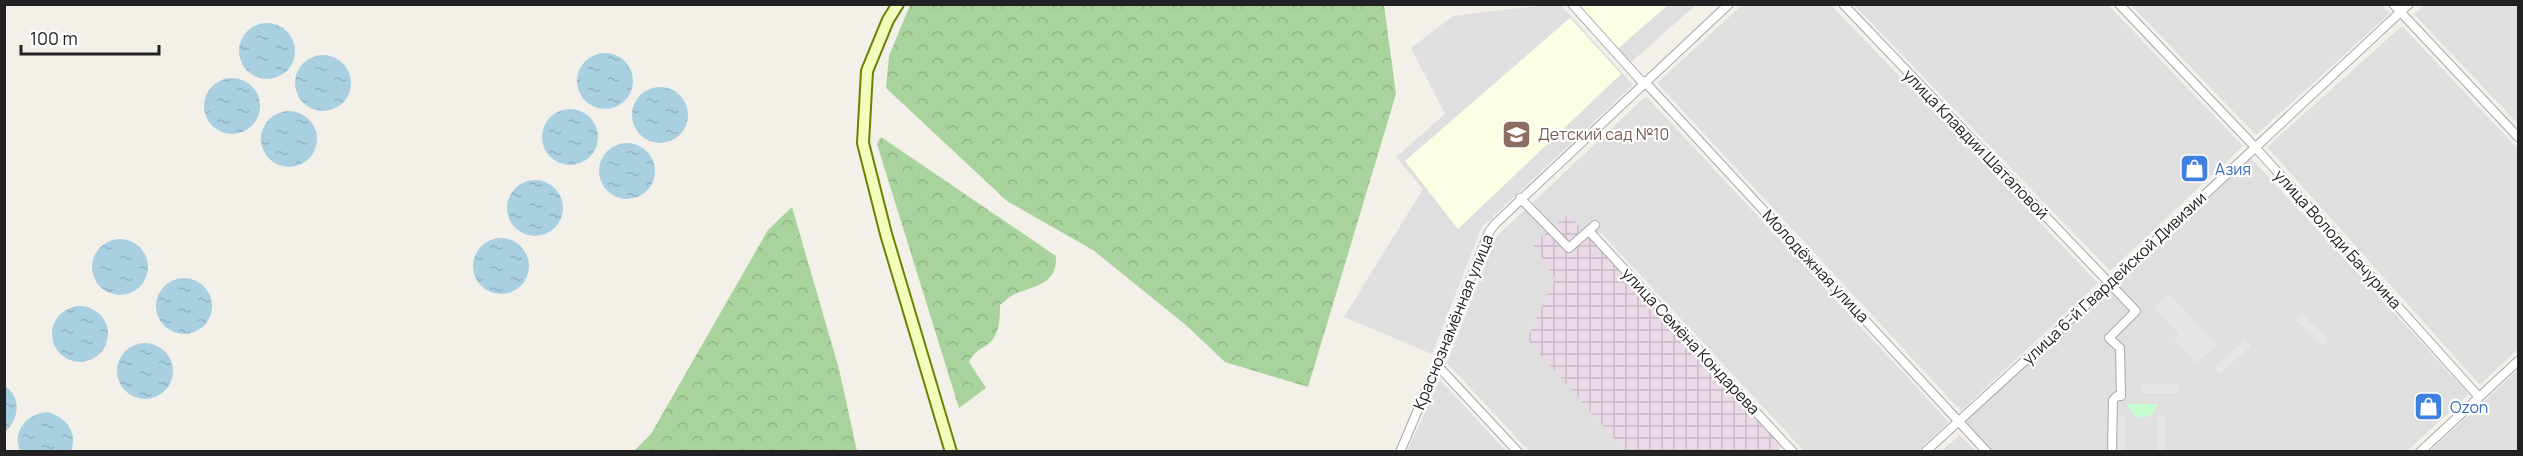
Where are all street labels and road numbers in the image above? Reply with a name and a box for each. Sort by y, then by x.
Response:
street label: улица Клавдии Шаталовой [1898,64,2054,224]
street label: улица Володи Бачурина [2269,164,2407,314]
street label: улица 6-й Гвардейской Дивизии [2017,187,2211,369]
street label: Молодёжная улица [1758,205,1874,327]
street label: Краснознамённая улица [1408,231,1498,413]
street label: улица Семёна Кондарева [1617,263,1765,419]

